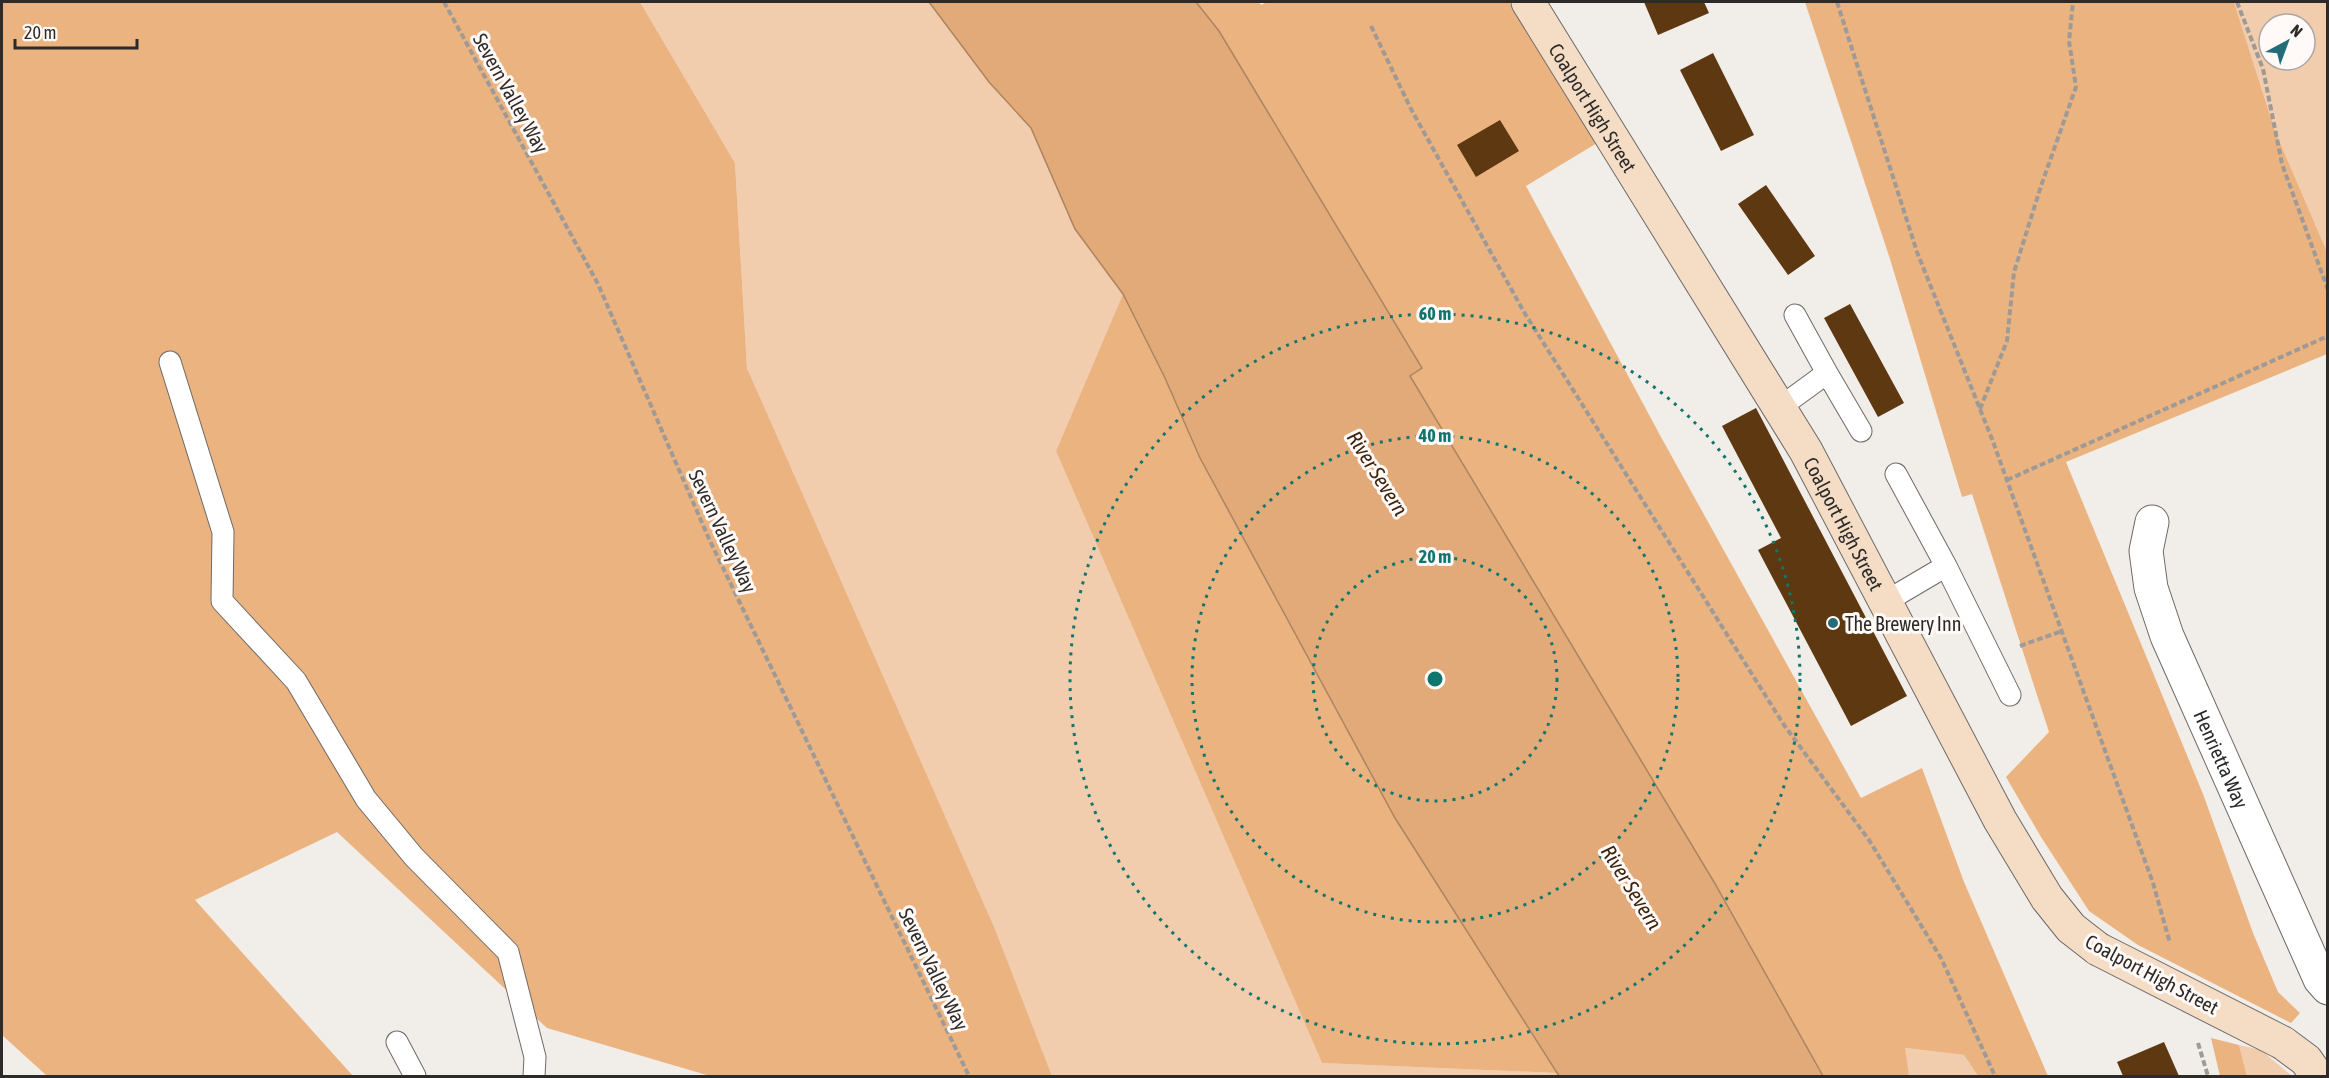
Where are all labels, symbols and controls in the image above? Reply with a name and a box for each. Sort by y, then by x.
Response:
scale bar [15,12,136,50]
north arrow [2257,12,2317,72]
text: N [2287,21,2306,41]
text: 20 m [24,22,56,43]
street label: Severn Valley Way [469,29,553,157]
street label: Coalport High Street [1545,39,1642,176]
text: 60 m [1419,303,1451,324]
text: 40 m [1418,425,1451,446]
water label: River Severn [1343,426,1413,520]
street label: Coalport High Street [1800,453,1889,594]
street label: Severn Valley Way [684,466,762,596]
text: 20 m [1419,546,1451,567]
place label: The Brewery Inn [1845,612,1961,635]
marker: The Brewery Inn [1826,616,1840,630]
centre of rings [1425,669,1445,689]
street label: Henrietta Way [2190,706,2254,811]
water label: River Severn [1597,840,1667,934]
street label: Severn Valley Way [895,904,973,1034]
street label: Coalport High Street [2082,929,2223,1019]

